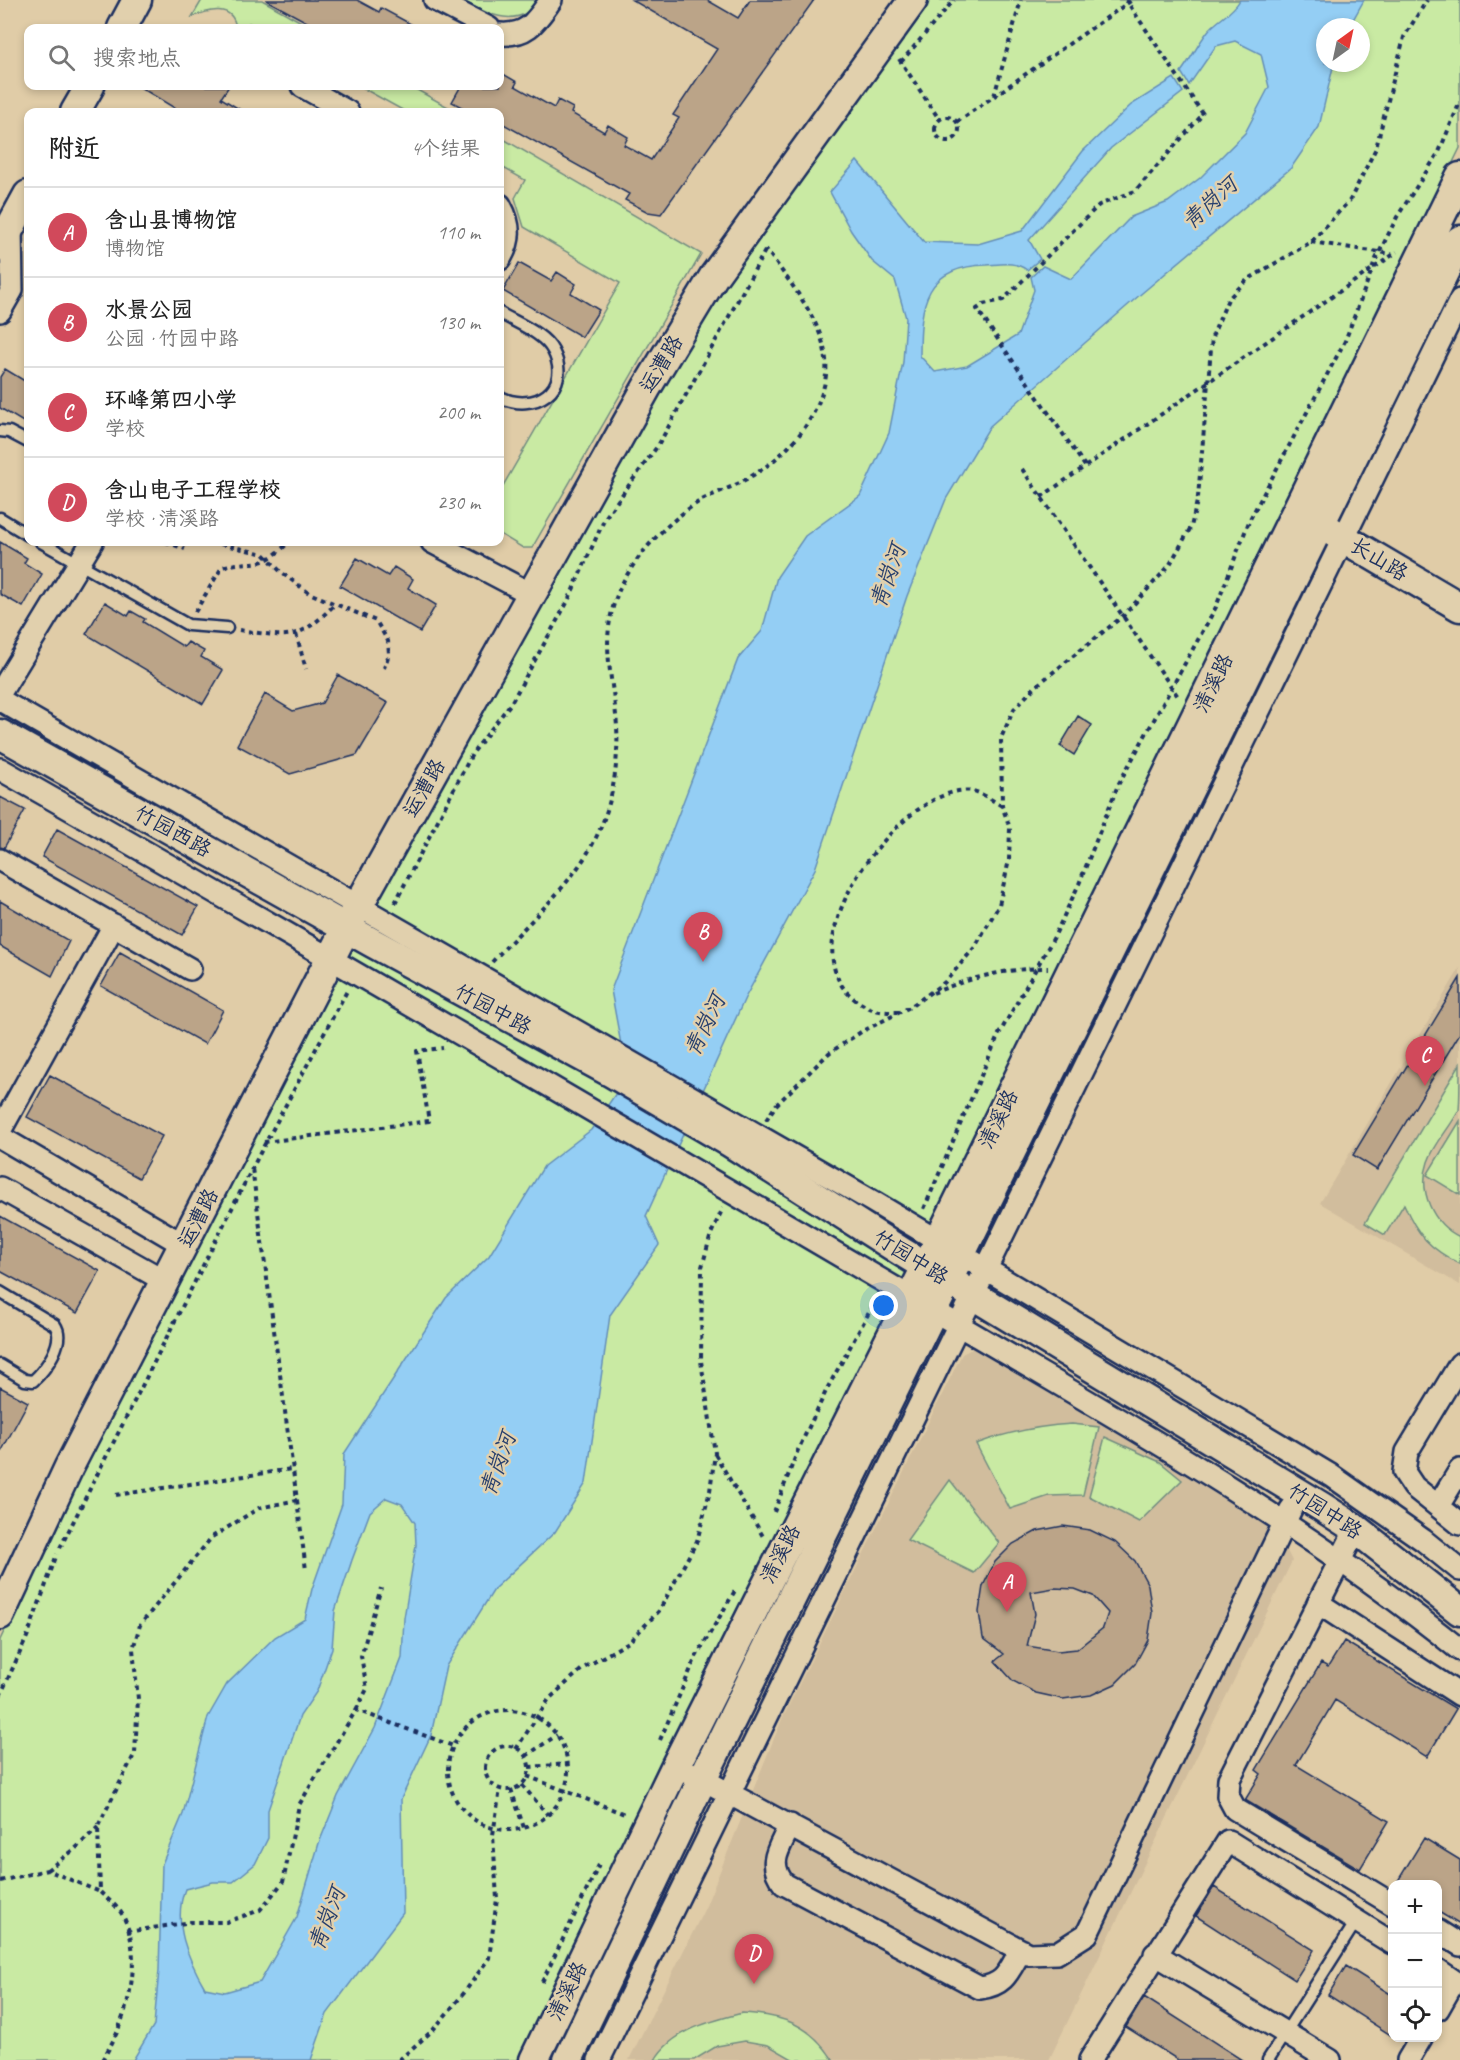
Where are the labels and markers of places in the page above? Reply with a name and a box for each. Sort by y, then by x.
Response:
pin: B [684,912,722,962]
pin: C [1406,1036,1444,1086]
pin: A [988,1562,1026,1612]
pin: D [734,1934,774,1984]

